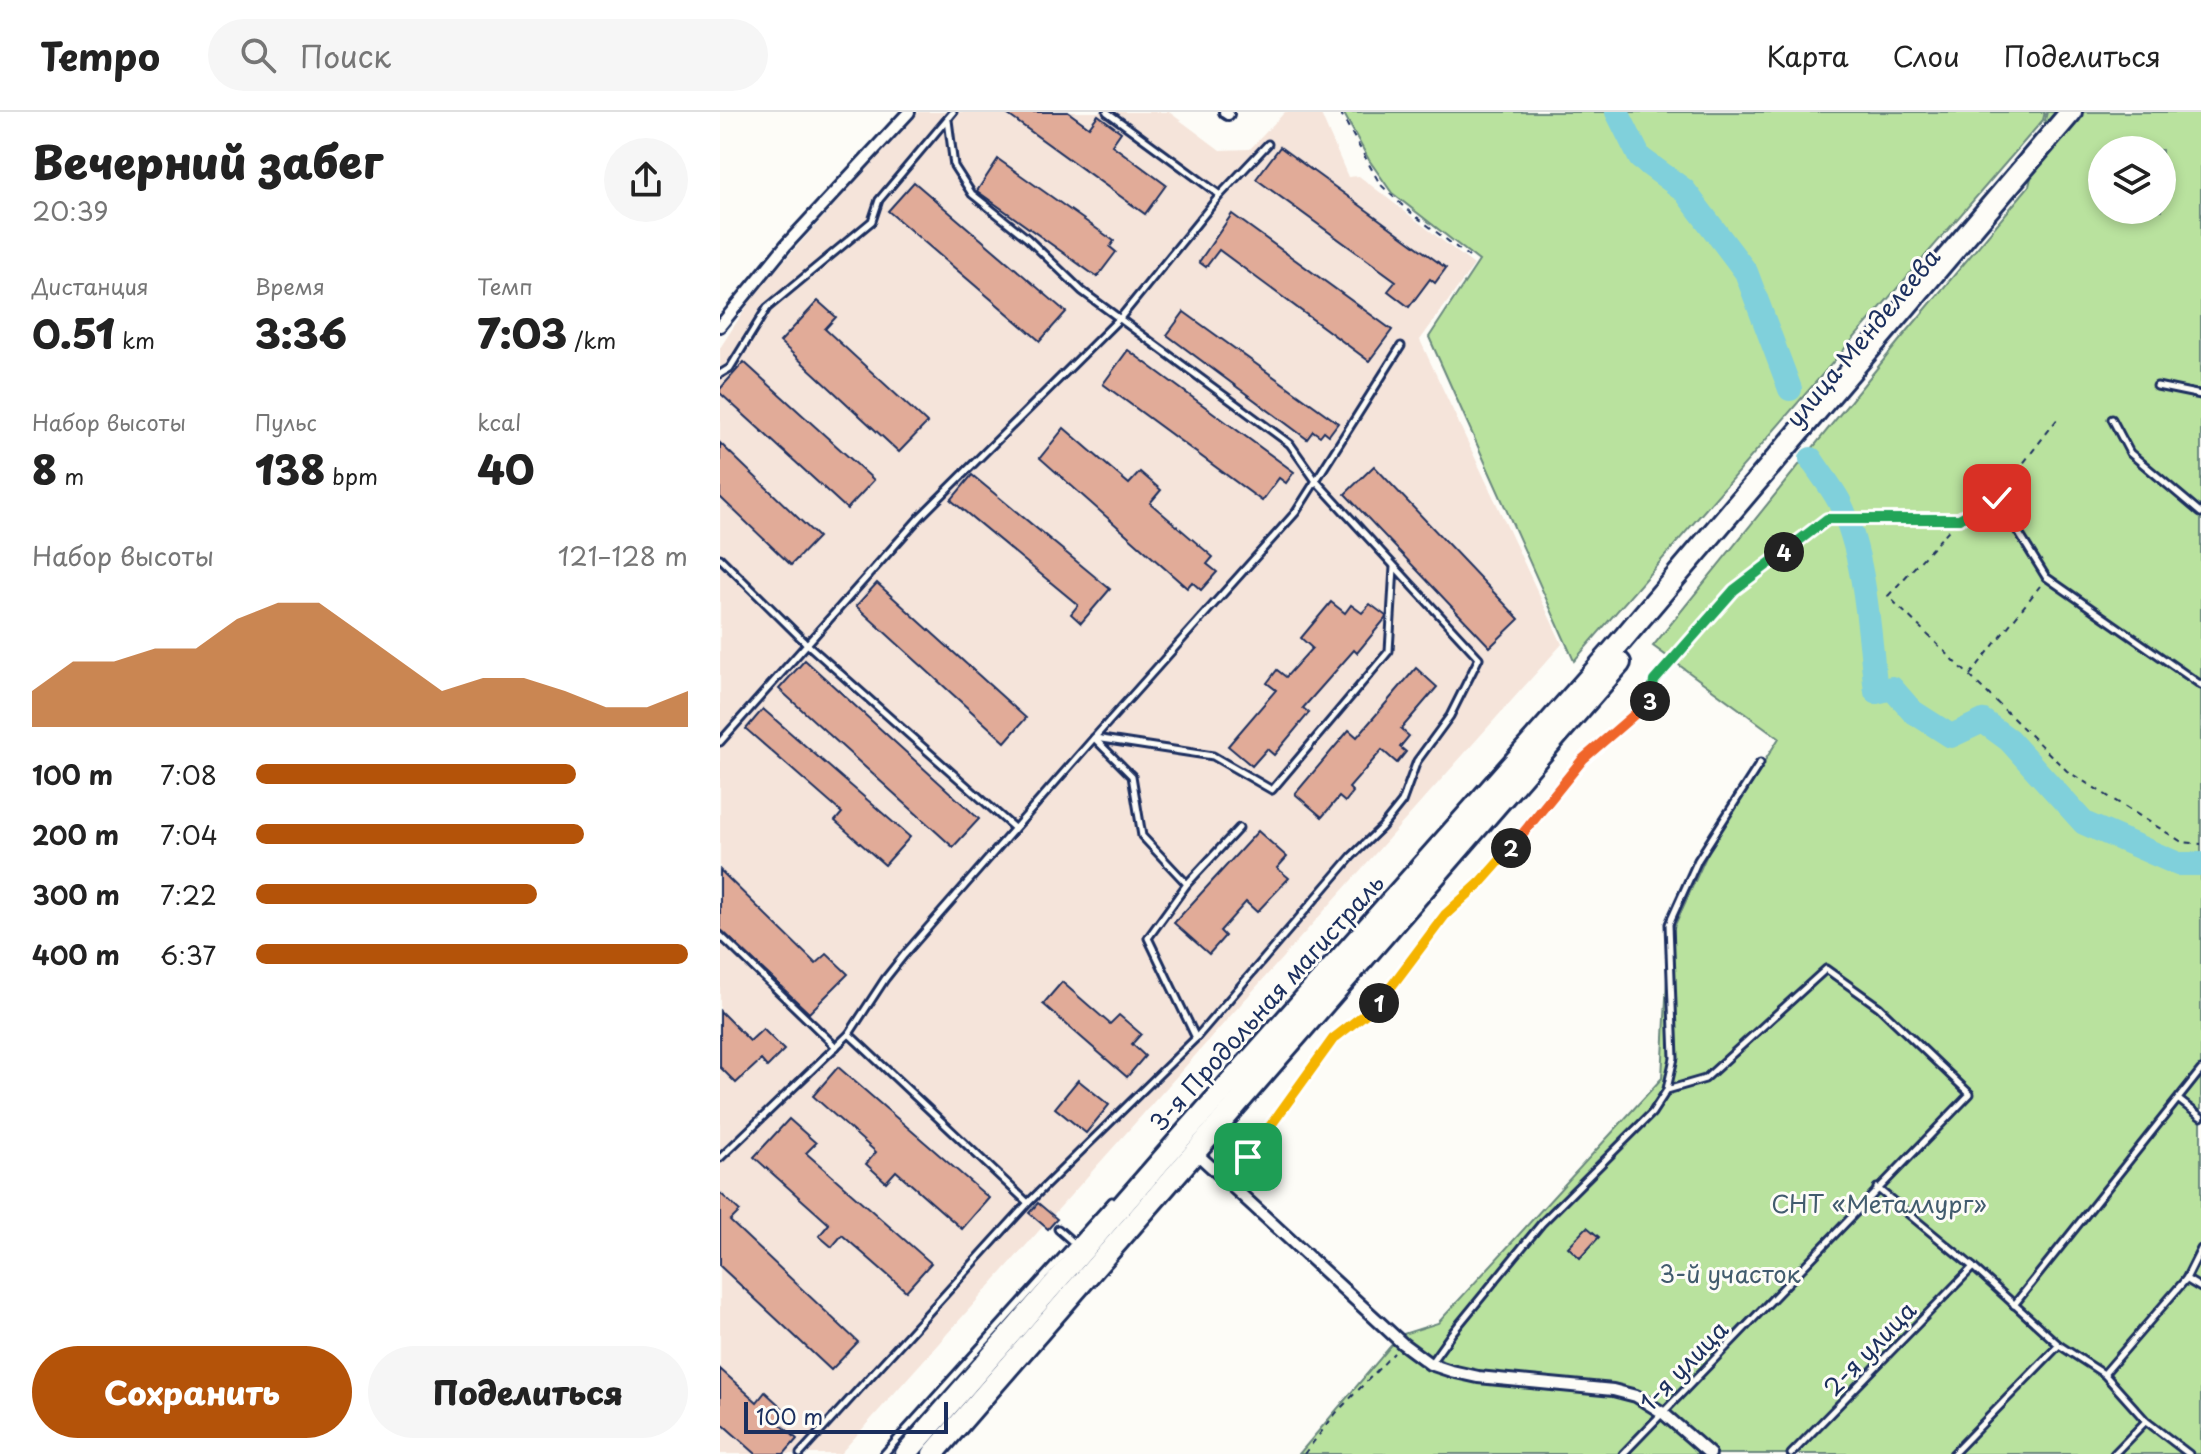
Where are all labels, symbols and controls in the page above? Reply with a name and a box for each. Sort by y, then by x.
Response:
search box [208,19,768,91]
text: Tempo [40,27,160,84]
icon: search [236,33,280,77]
text: Поиск [300,33,391,78]
text: Карта [1766,34,1849,77]
text: Слои [1893,34,1960,77]
text: Поделиться [2004,34,2161,77]
text: Вечерний забег [32,128,383,194]
map controls [2088,136,2176,224]
button: layers [2088,136,2176,224]
button: share [604,138,688,222]
text: 20:39 [32,191,108,230]
street label: улица Менделеева [1776,240,1948,434]
text: Дистанция [32,269,149,302]
text: Время [255,269,325,302]
text: Темп [477,269,533,302]
text: 0.51 [32,302,115,363]
text: 3:36 [255,302,347,363]
text: 7:03 [477,302,567,363]
text: km [115,323,155,356]
text: /km [567,323,616,356]
text: Набор высоты [32,405,186,438]
text: Пульс [255,405,317,438]
text: kcal [477,405,521,438]
text: 8 [32,438,57,499]
text: 138 [255,438,325,499]
text: 40 [477,438,535,499]
text: m [57,459,84,492]
text: bpm [325,459,378,492]
pin [1963,464,2031,532]
icon: check [1975,476,2019,520]
pin: 4 [1764,532,1804,572]
text: 4 [1777,535,1791,568]
text: Набор высоты [32,536,214,575]
text: 121–128 m [558,536,688,575]
pin: 3 [1630,681,1670,721]
text: 3 [1643,684,1657,717]
text: 100 m [32,755,113,794]
text: 7:08 [160,755,217,794]
text: 200 m [32,815,119,854]
text: 7:04 [160,815,218,854]
pin: 2 [1491,828,1531,868]
text: 2 [1503,831,1519,864]
street label: 3-я Продольная магистраль [1140,865,1392,1139]
text: 300 m [32,875,120,914]
text: 7:22 [160,875,217,914]
text: 400 m [32,935,120,974]
text: 6:37 [160,935,216,974]
pin: 1 [1359,983,1399,1023]
text: 1 [1374,986,1384,1019]
pin [1214,1123,1282,1191]
icon: arrive [1226,1135,1270,1179]
park label: СНТ «Металлург» [1771,1185,1987,1221]
park label: 3-й участок [1659,1255,1802,1291]
street label: 2-я улица [1814,1292,1924,1404]
street label: 1-я улица [1630,1311,1736,1419]
button: Сохранить [32,1346,352,1438]
button: Поделиться [368,1346,688,1438]
scale bar [744,1398,948,1434]
text: 100 m [756,1399,823,1432]

